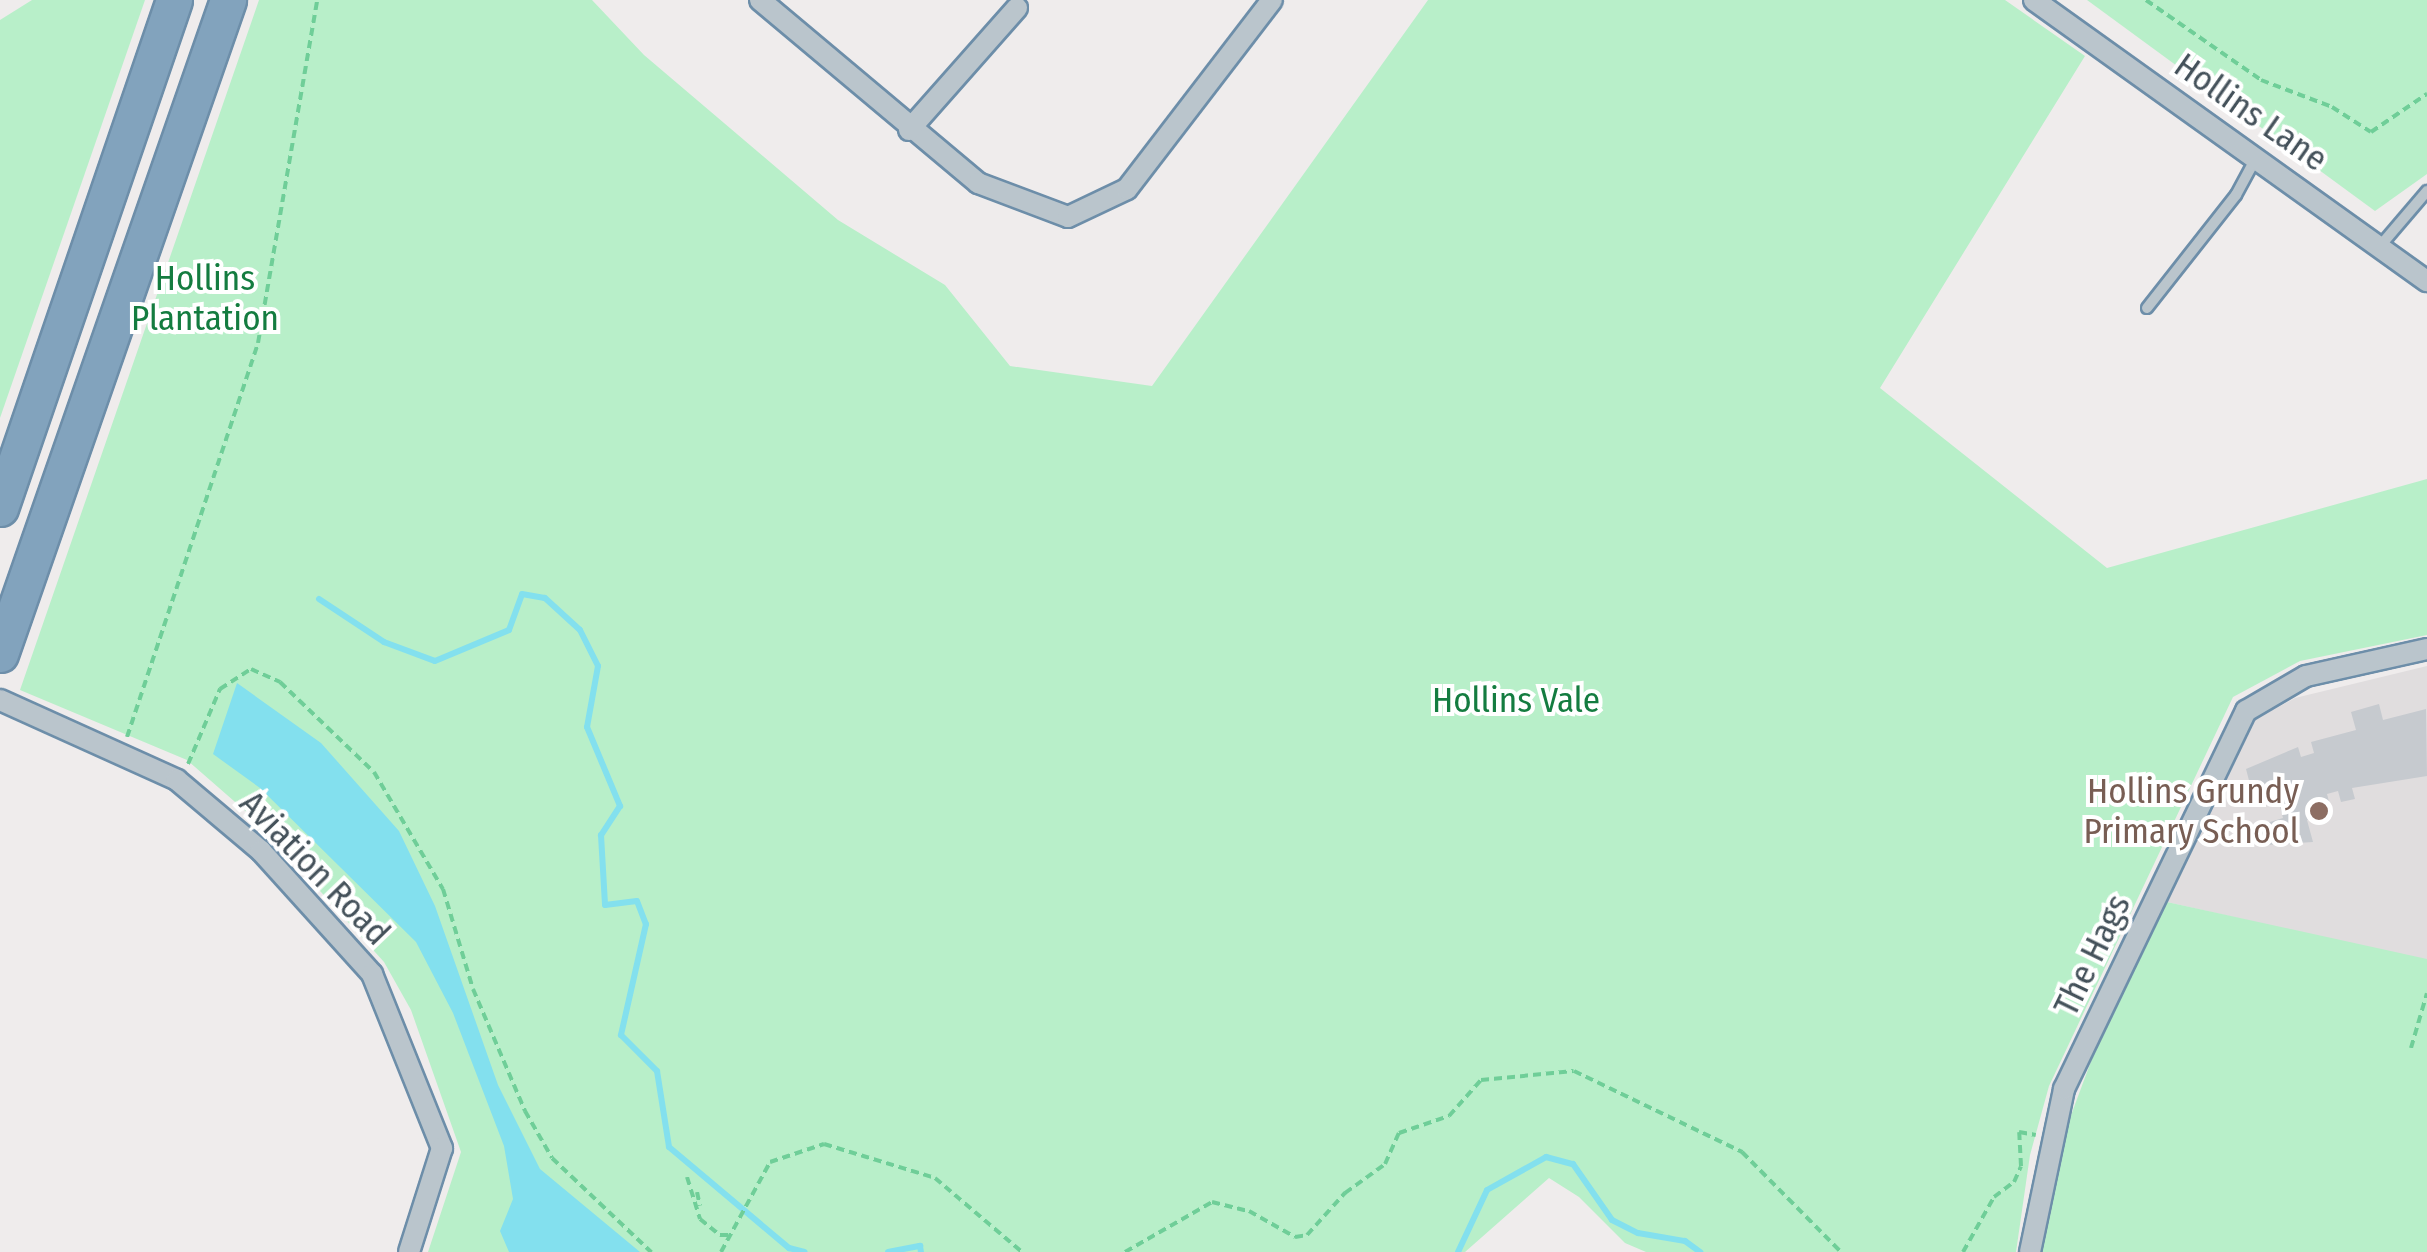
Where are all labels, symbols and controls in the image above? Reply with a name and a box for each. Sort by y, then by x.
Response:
street label: Hollins Lane [2167,44,2335,180]
park label: Hollins Plantation [131,257,279,339]
park label: Hollins Vale [1432,679,1600,721]
place label: Hollins Grundy Primary School [2083,770,2299,852]
street label: Aviation Road [231,782,399,954]
marker: Hollins Grundy Primary School [2308,800,2330,822]
street label: The Hags [2045,888,2139,1022]

